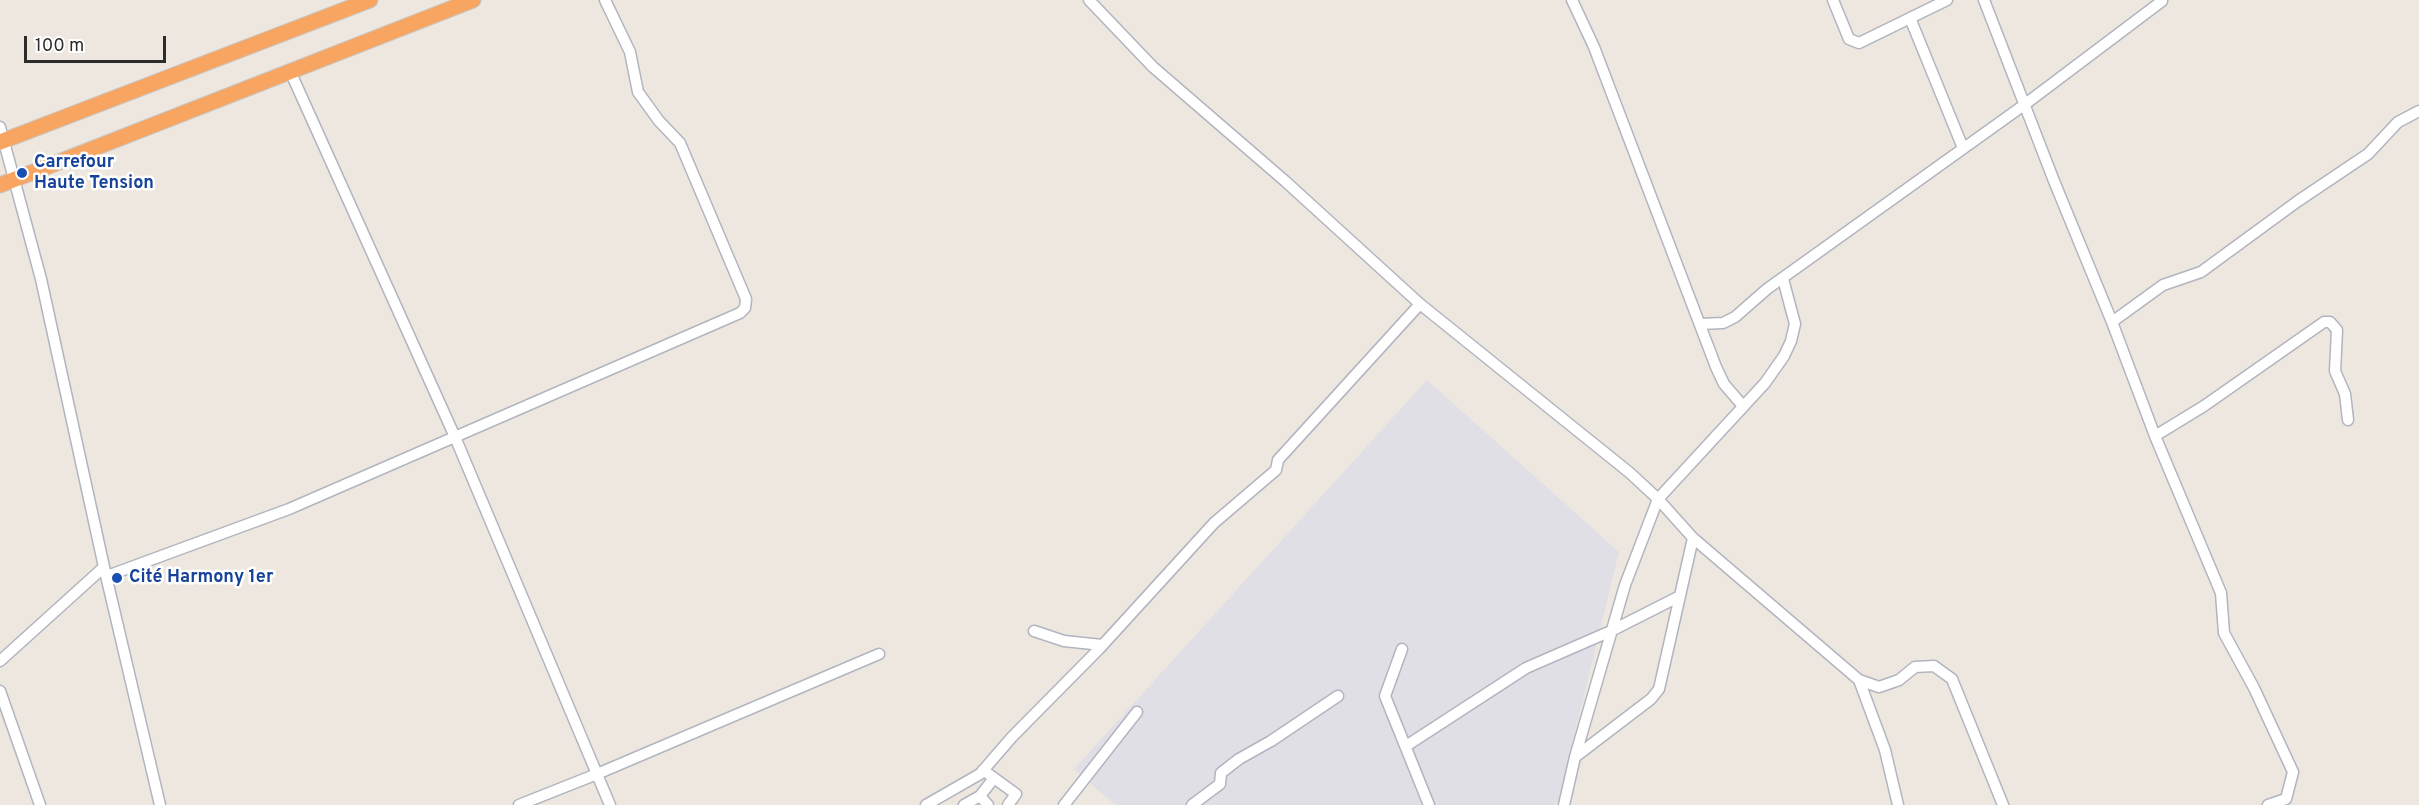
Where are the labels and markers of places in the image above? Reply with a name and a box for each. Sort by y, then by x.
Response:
place label: Carrefour Haute Tension [34,152,154,195]
marker: Carrefour Haute Tension [15,166,29,180]
place label: Cité Harmony 1er [129,567,273,589]
marker: Cité Harmony 1er [110,571,124,585]

